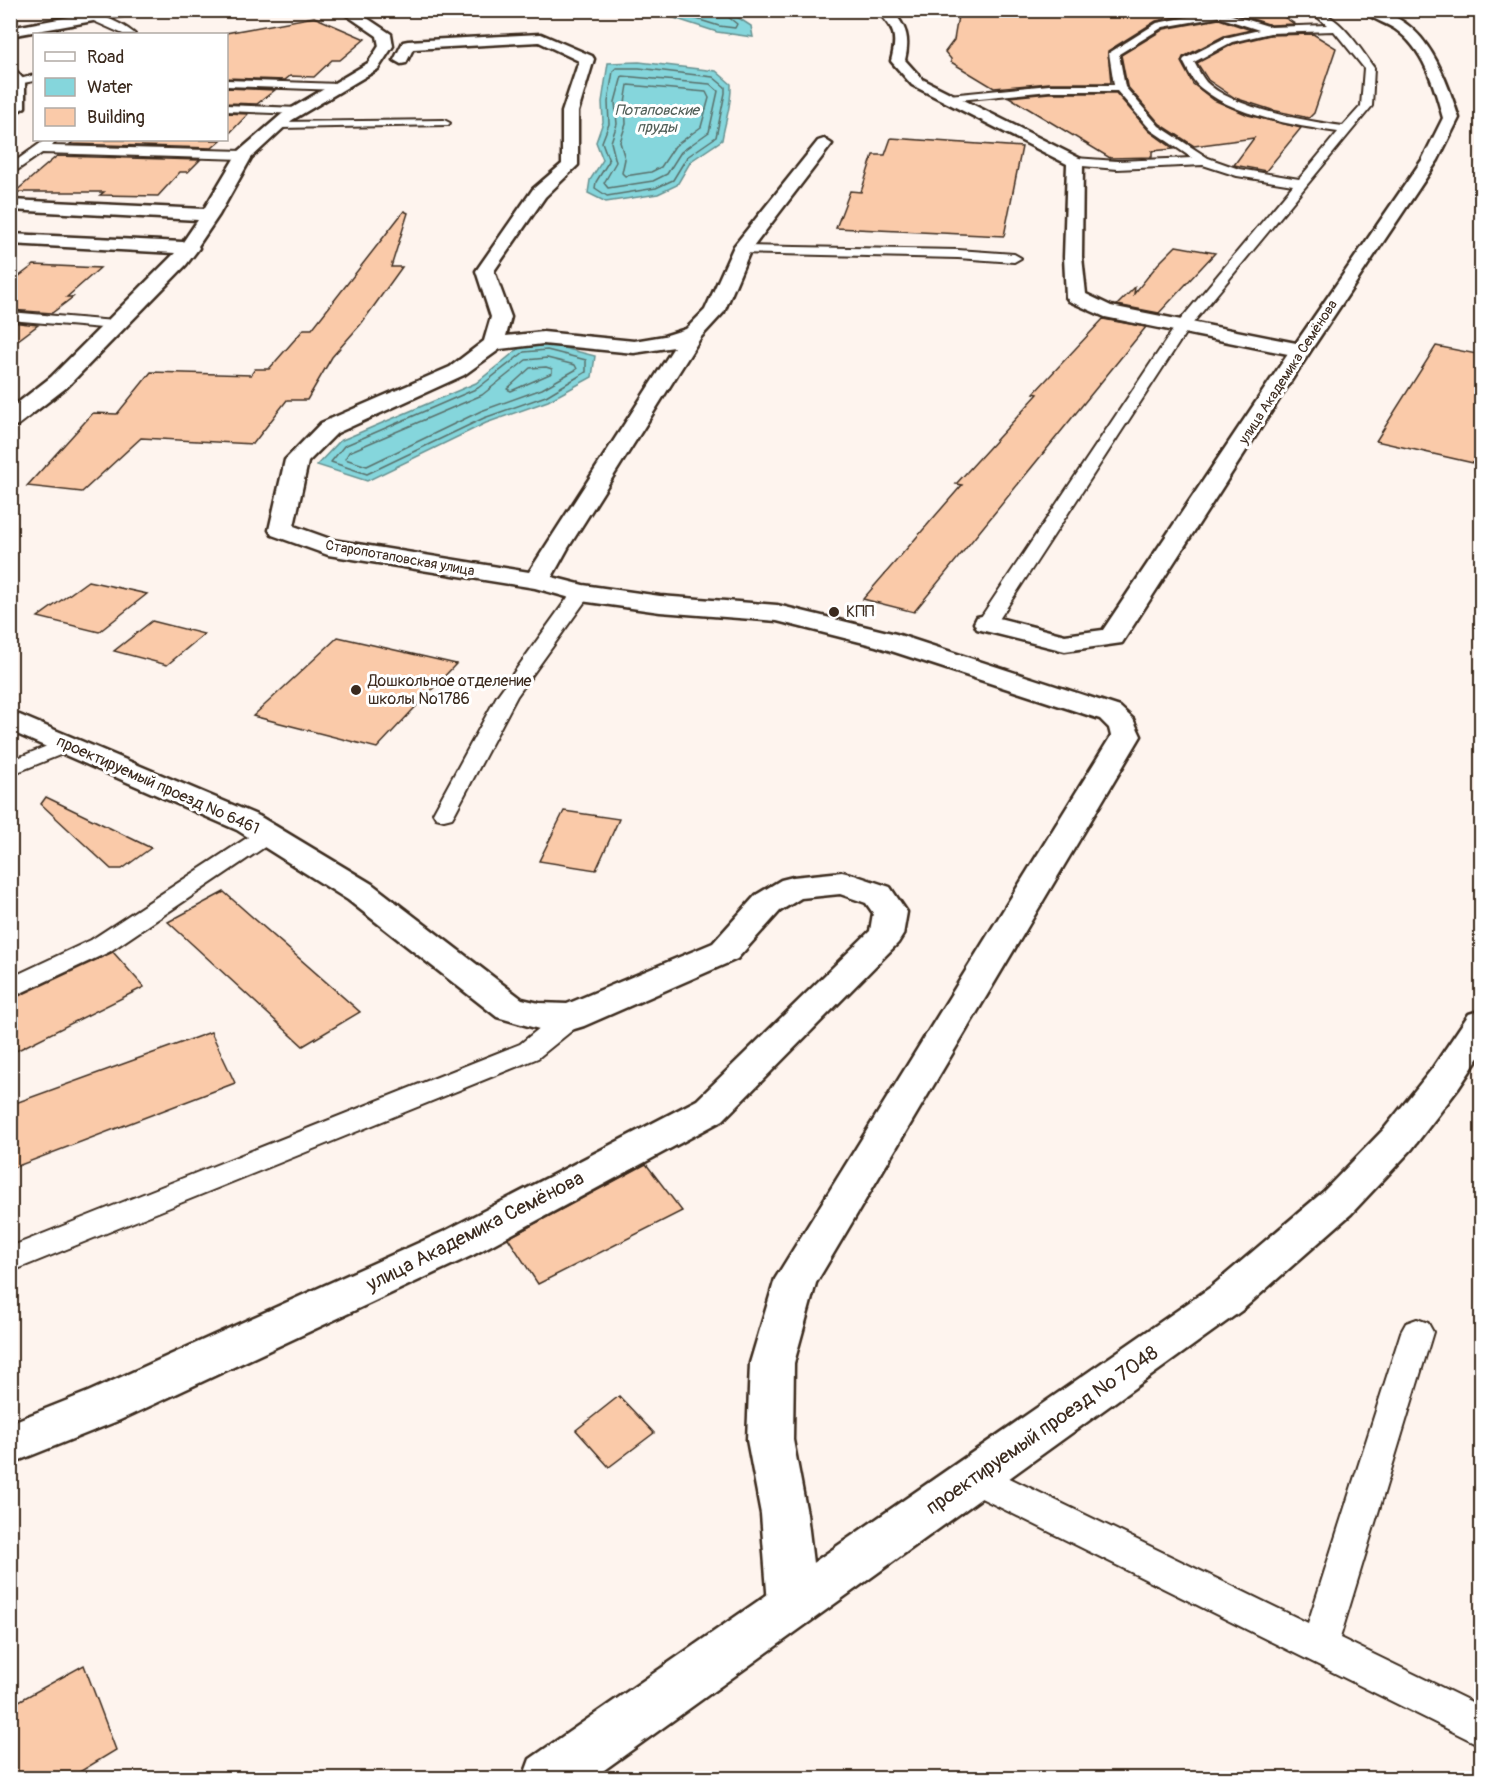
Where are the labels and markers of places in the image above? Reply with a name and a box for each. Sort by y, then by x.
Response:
place label: КПП [846,602,875,622]
marker: КПП [827,605,841,619]
place label: Дошкольное отделение школы №1786 [367,671,532,709]
marker: Дошкольное отделение школы №1786 [349,683,363,697]

